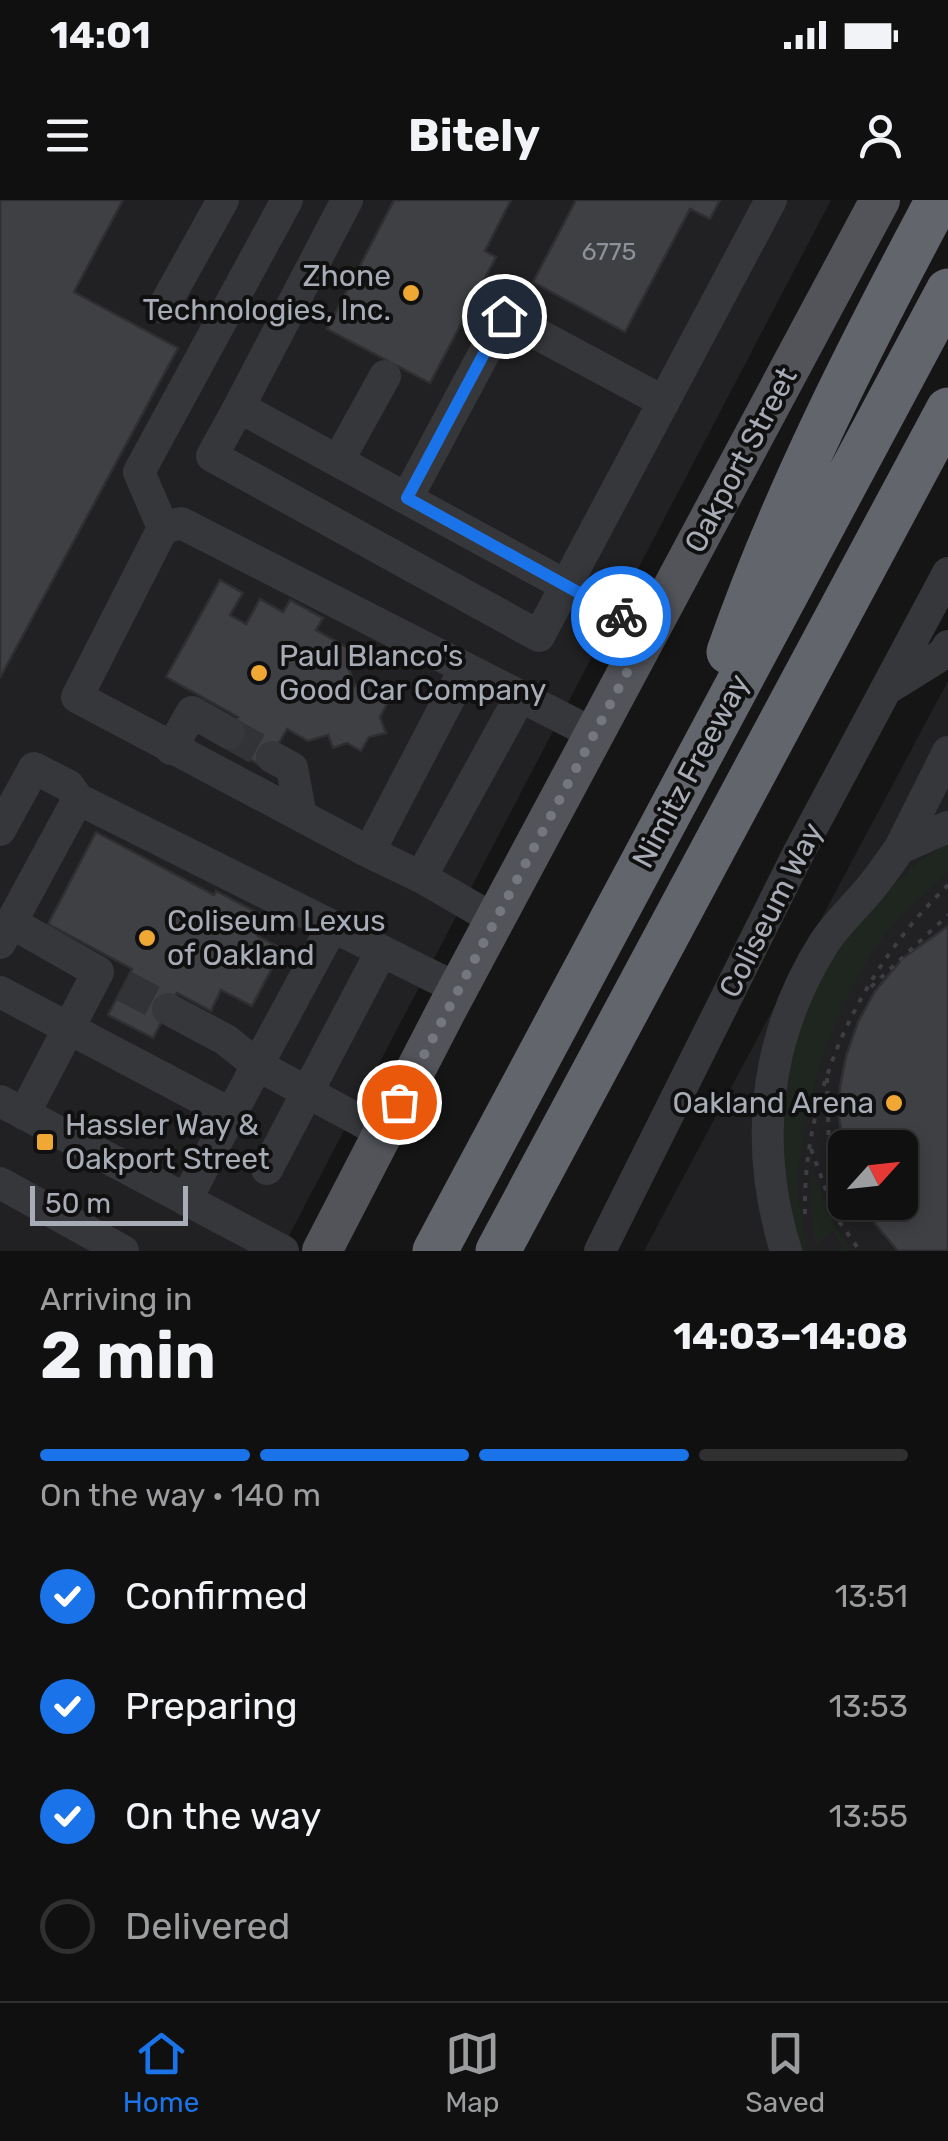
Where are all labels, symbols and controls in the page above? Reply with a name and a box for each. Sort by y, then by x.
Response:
text: 14:01 [50,12,151,58]
icon: menu [40,108,95,163]
icon: person [853,108,908,163]
text: Bitely [408,109,540,162]
house number: 6775 [582,237,636,266]
place label: Zhone Technologies, Inc. [142,258,391,328]
pin [462,274,547,359]
marker: Zhone Technologies, Inc. [400,282,422,304]
icon: home [477,289,532,344]
street label: Oakport Street [677,361,805,559]
courier [571,566,671,666]
icon: bike [594,589,649,644]
place label: Paul Blanco's Good Car Company [279,638,546,708]
marker: Paul Blanco's Good Car Company [248,662,270,684]
street label: Nimitz Freeway [625,668,757,874]
street label: Coliseum Way [711,816,831,1004]
place label: Coliseum Lexus of Oakland [167,903,386,973]
marker: Coliseum Lexus of Oakland [136,927,158,949]
pin [357,1060,442,1145]
icon: bag [372,1075,427,1130]
place label: Oakland Arena [672,1085,874,1121]
marker: Oakland Arena [883,1092,905,1114]
place label: Hassler Way & Oakport Street [65,1107,270,1177]
north arrow [828,1130,918,1220]
map controls [828,1130,918,1220]
marker: Hassler Way & Oakport Street [34,1131,56,1153]
scale bar [30,1181,188,1226]
text: 50 m [45,1187,111,1220]
text: Arriving in [40,1280,192,1318]
text: 14:03–14:08 [673,1313,908,1359]
text: 2 min [40,1317,216,1394]
text: On the way · 140 m [40,1476,321,1514]
icon: check [40,1569,95,1624]
text: Confirmed [125,1573,308,1619]
text: 13:51 [835,1577,908,1615]
icon: check [40,1679,95,1734]
text: Preparing [125,1683,298,1729]
text: 13:53 [829,1687,908,1725]
icon: check [40,1789,95,1844]
text: On the way [125,1793,321,1839]
text: 13:55 [829,1797,908,1835]
text: Delivered [125,1903,290,1949]
tab: Home [123,2026,199,2119]
tab: Map [445,2026,500,2119]
tab: Saved [745,2026,825,2119]

